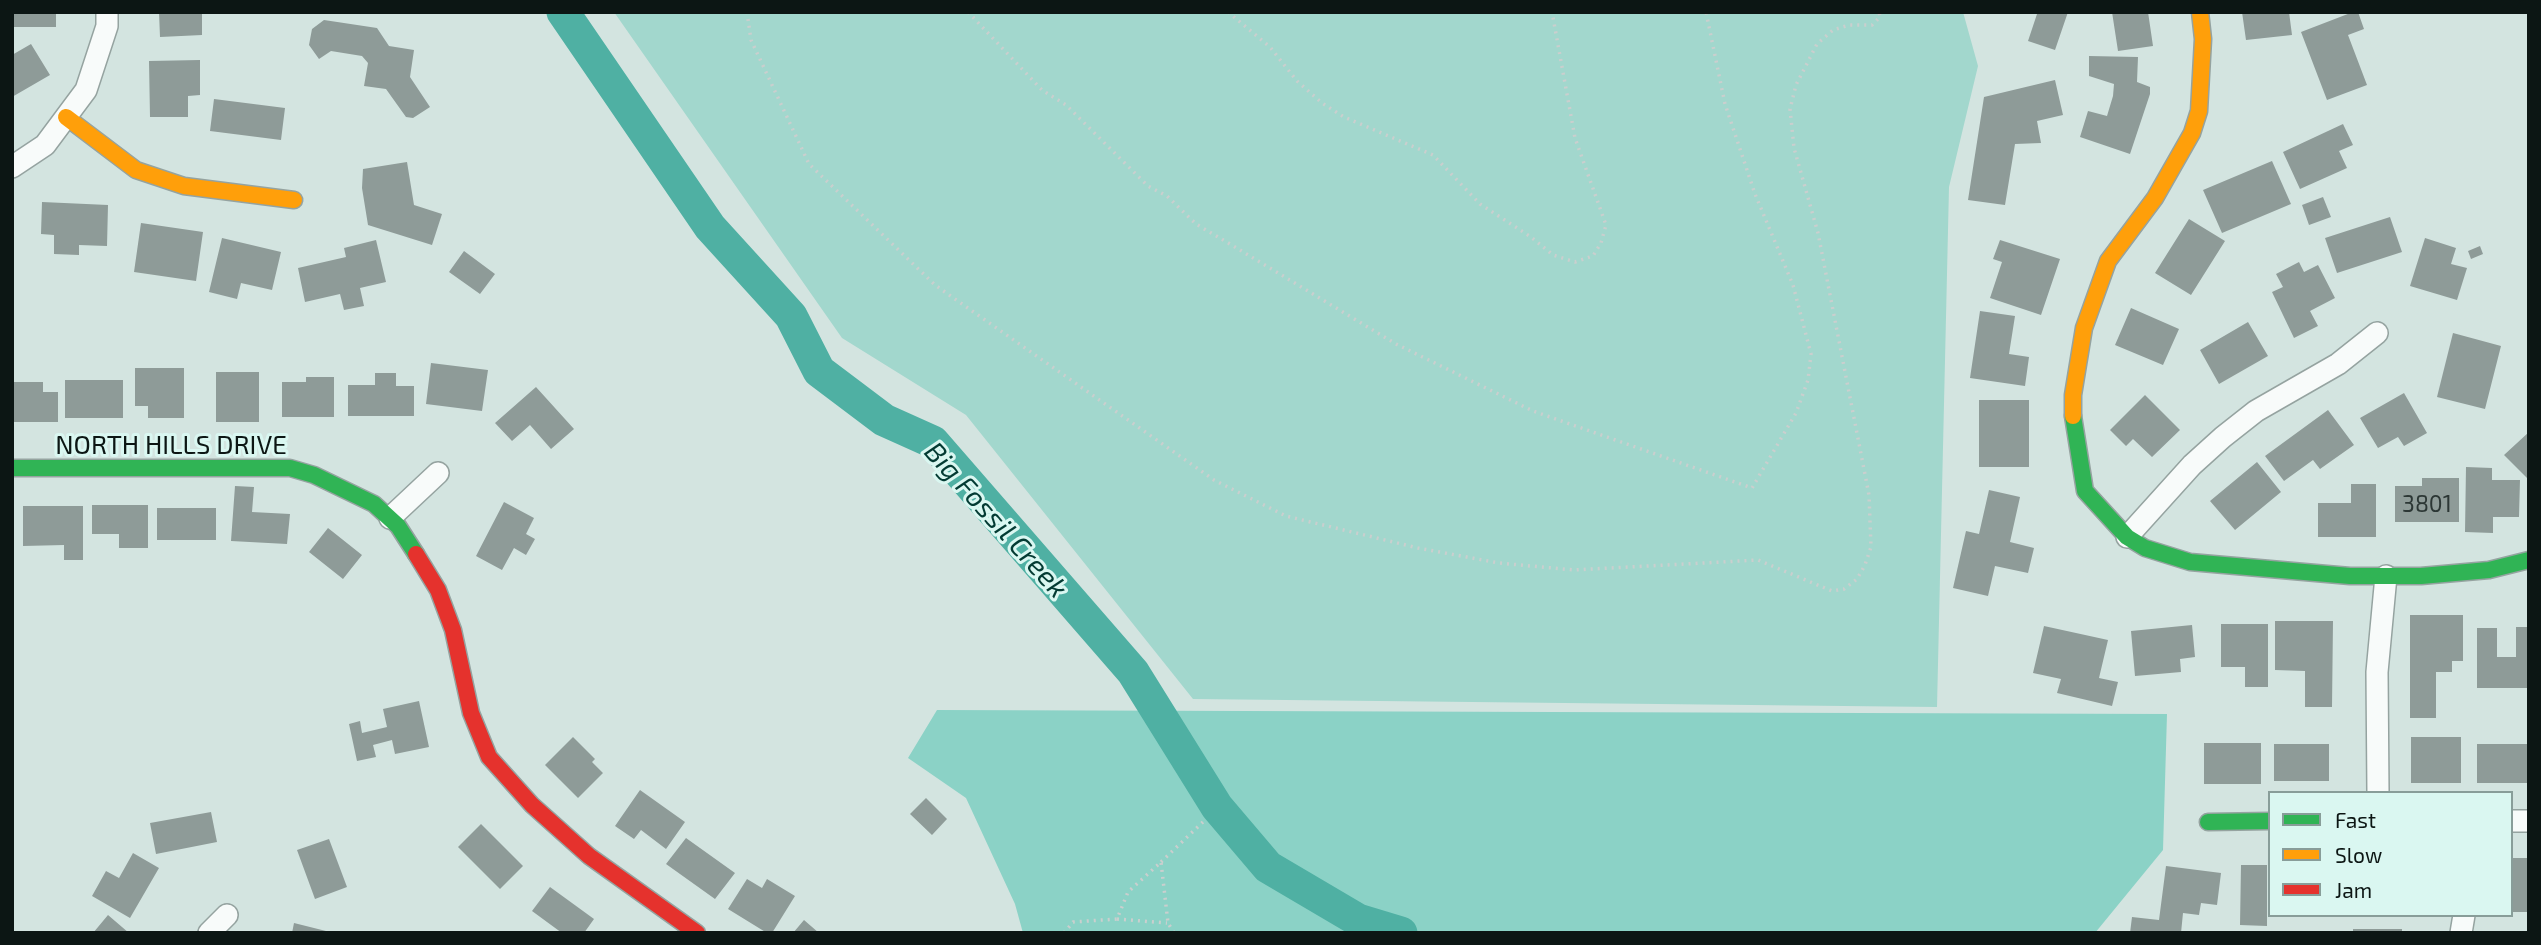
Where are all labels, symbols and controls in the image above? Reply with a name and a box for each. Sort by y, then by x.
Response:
street label: NORTH HILLS DRIVE [55,429,287,461]
water label: Big Fossil Creek [917,435,1075,605]
house number: 3801 [2402,490,2452,518]
legend [2268,791,2513,917]
text: Fast [2335,807,2376,832]
text: Slow [2335,842,2382,867]
text: Jam [2335,877,2372,902]

